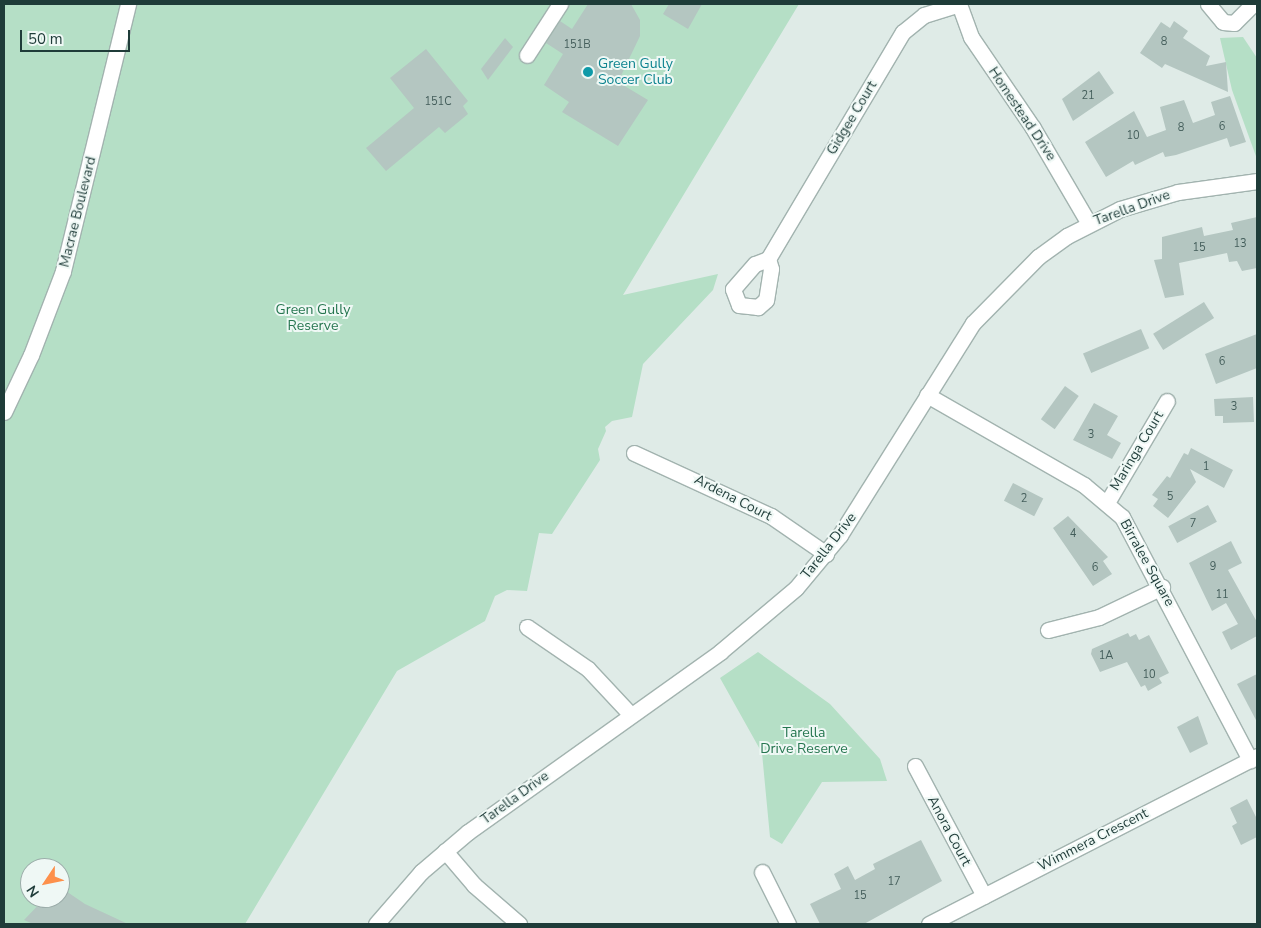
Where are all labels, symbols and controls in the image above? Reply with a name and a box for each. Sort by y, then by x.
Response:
scale bar [22,20,132,52]
text: 50 m [28,29,63,49]
house number: 8 [1161,35,1167,49]
house number: 151B [563,38,591,52]
place label: Green Gully Soccer Club [598,56,673,88]
street label: Homestead Drive [985,64,1059,164]
marker: Green Gully Soccer Club [582,66,594,78]
street label: Gidgee Court [823,78,881,158]
house number: 21 [1081,89,1095,103]
house number: 151C [424,95,452,109]
house number: 6 [1219,120,1225,134]
house number: 8 [1178,121,1184,135]
house number: 10 [1126,129,1140,143]
street label: Macrae Boulevard [56,155,100,269]
street label: Tarella Drive [1092,186,1172,230]
house number: 13 [1233,237,1247,251]
house number: 15 [1192,241,1206,255]
park label: Green Gully Reserve [276,302,350,334]
house number: 6 [1219,355,1225,369]
house number: 3 [1231,400,1237,414]
street label: Maringa Court [1107,408,1167,494]
house number: 3 [1088,428,1094,442]
house number: 1 [1203,460,1209,474]
street label: Ardena Court [692,471,774,525]
house number: 5 [1167,490,1173,504]
house number: 2 [1021,492,1027,506]
street label: Tarella Drive [798,509,860,583]
street label: Birralee Square [1116,516,1178,610]
house number: 7 [1190,517,1196,531]
house number: 4 [1070,527,1076,541]
house number: 9 [1210,560,1216,574]
house number: 6 [1092,561,1098,575]
house number: 11 [1215,588,1229,602]
house number: 1A [1099,649,1113,663]
house number: 10 [1142,668,1156,682]
park label: Tarella Drive Reserve [760,725,848,758]
street label: Tarella Drive [478,768,552,828]
street label: Anora Court [924,793,974,869]
street label: Wimmera Crescent [1035,805,1151,875]
north arrow [20,858,70,908]
house number: 17 [887,875,901,889]
text: N [22,881,44,901]
house number: 15 [853,889,867,903]

